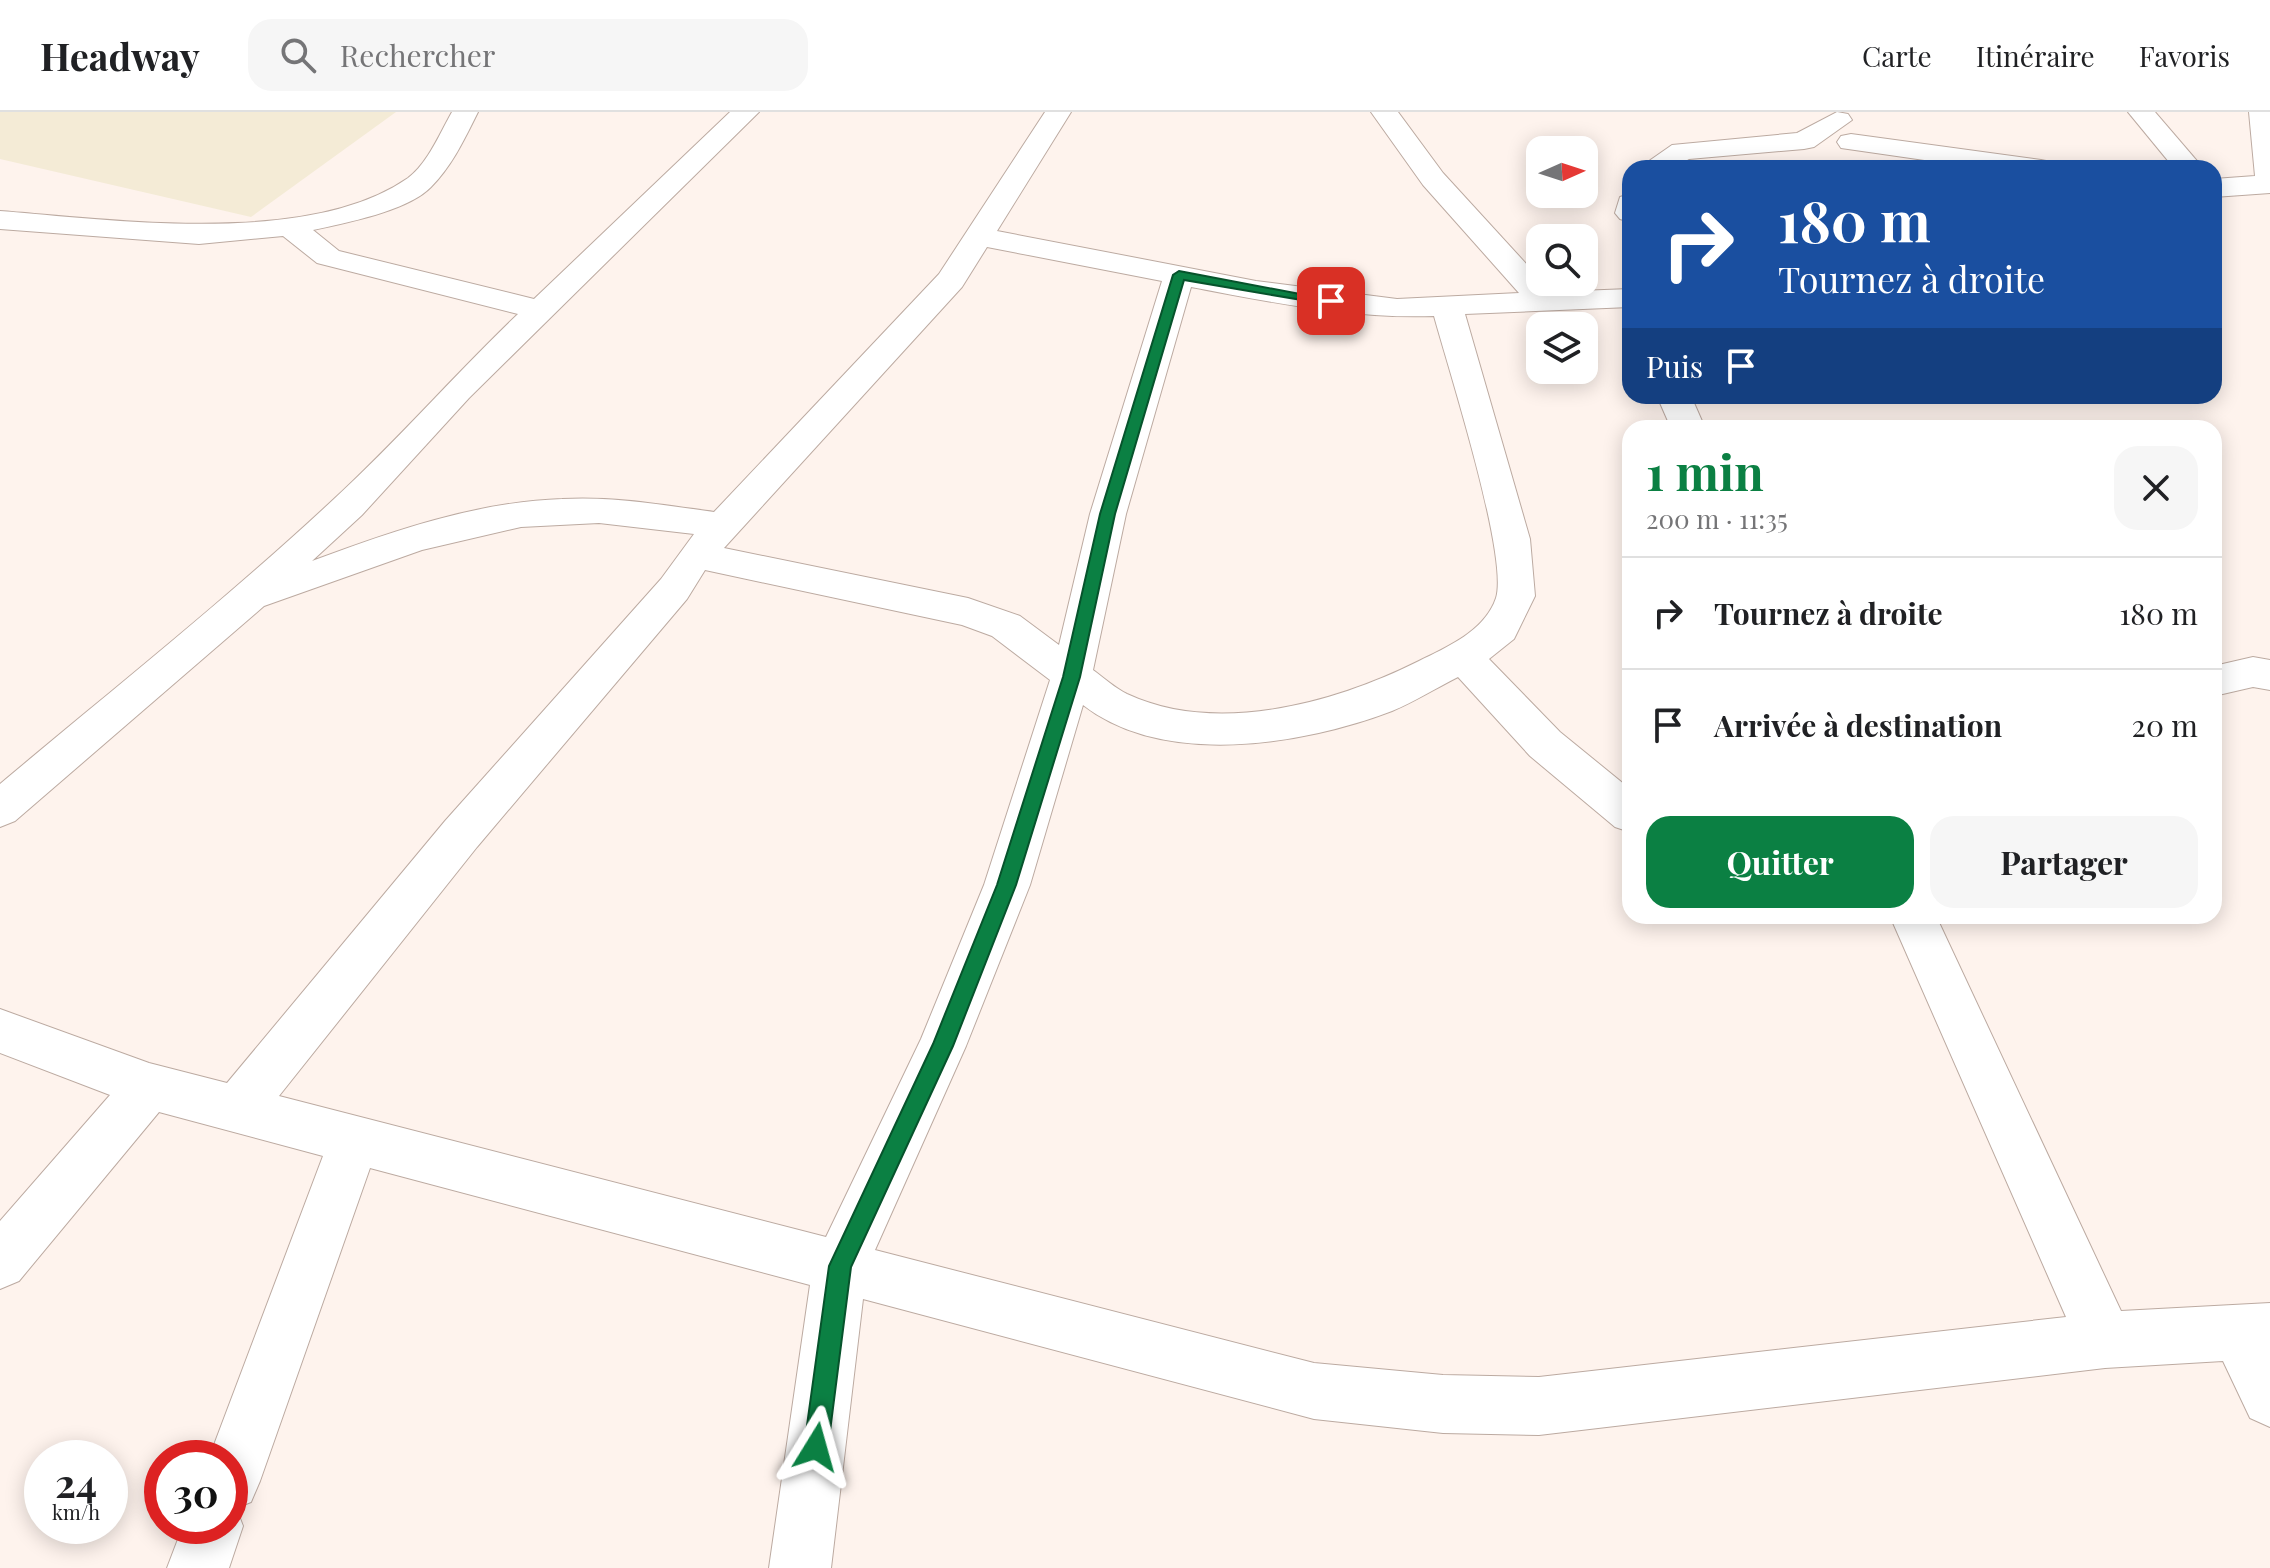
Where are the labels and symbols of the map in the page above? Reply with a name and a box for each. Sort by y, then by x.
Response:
north arrow [1526,136,1598,208]
pin [1297,267,1365,335]
position arrow [774,1405,858,1489]
speed limit sign: 30 [144,1440,248,1544]

